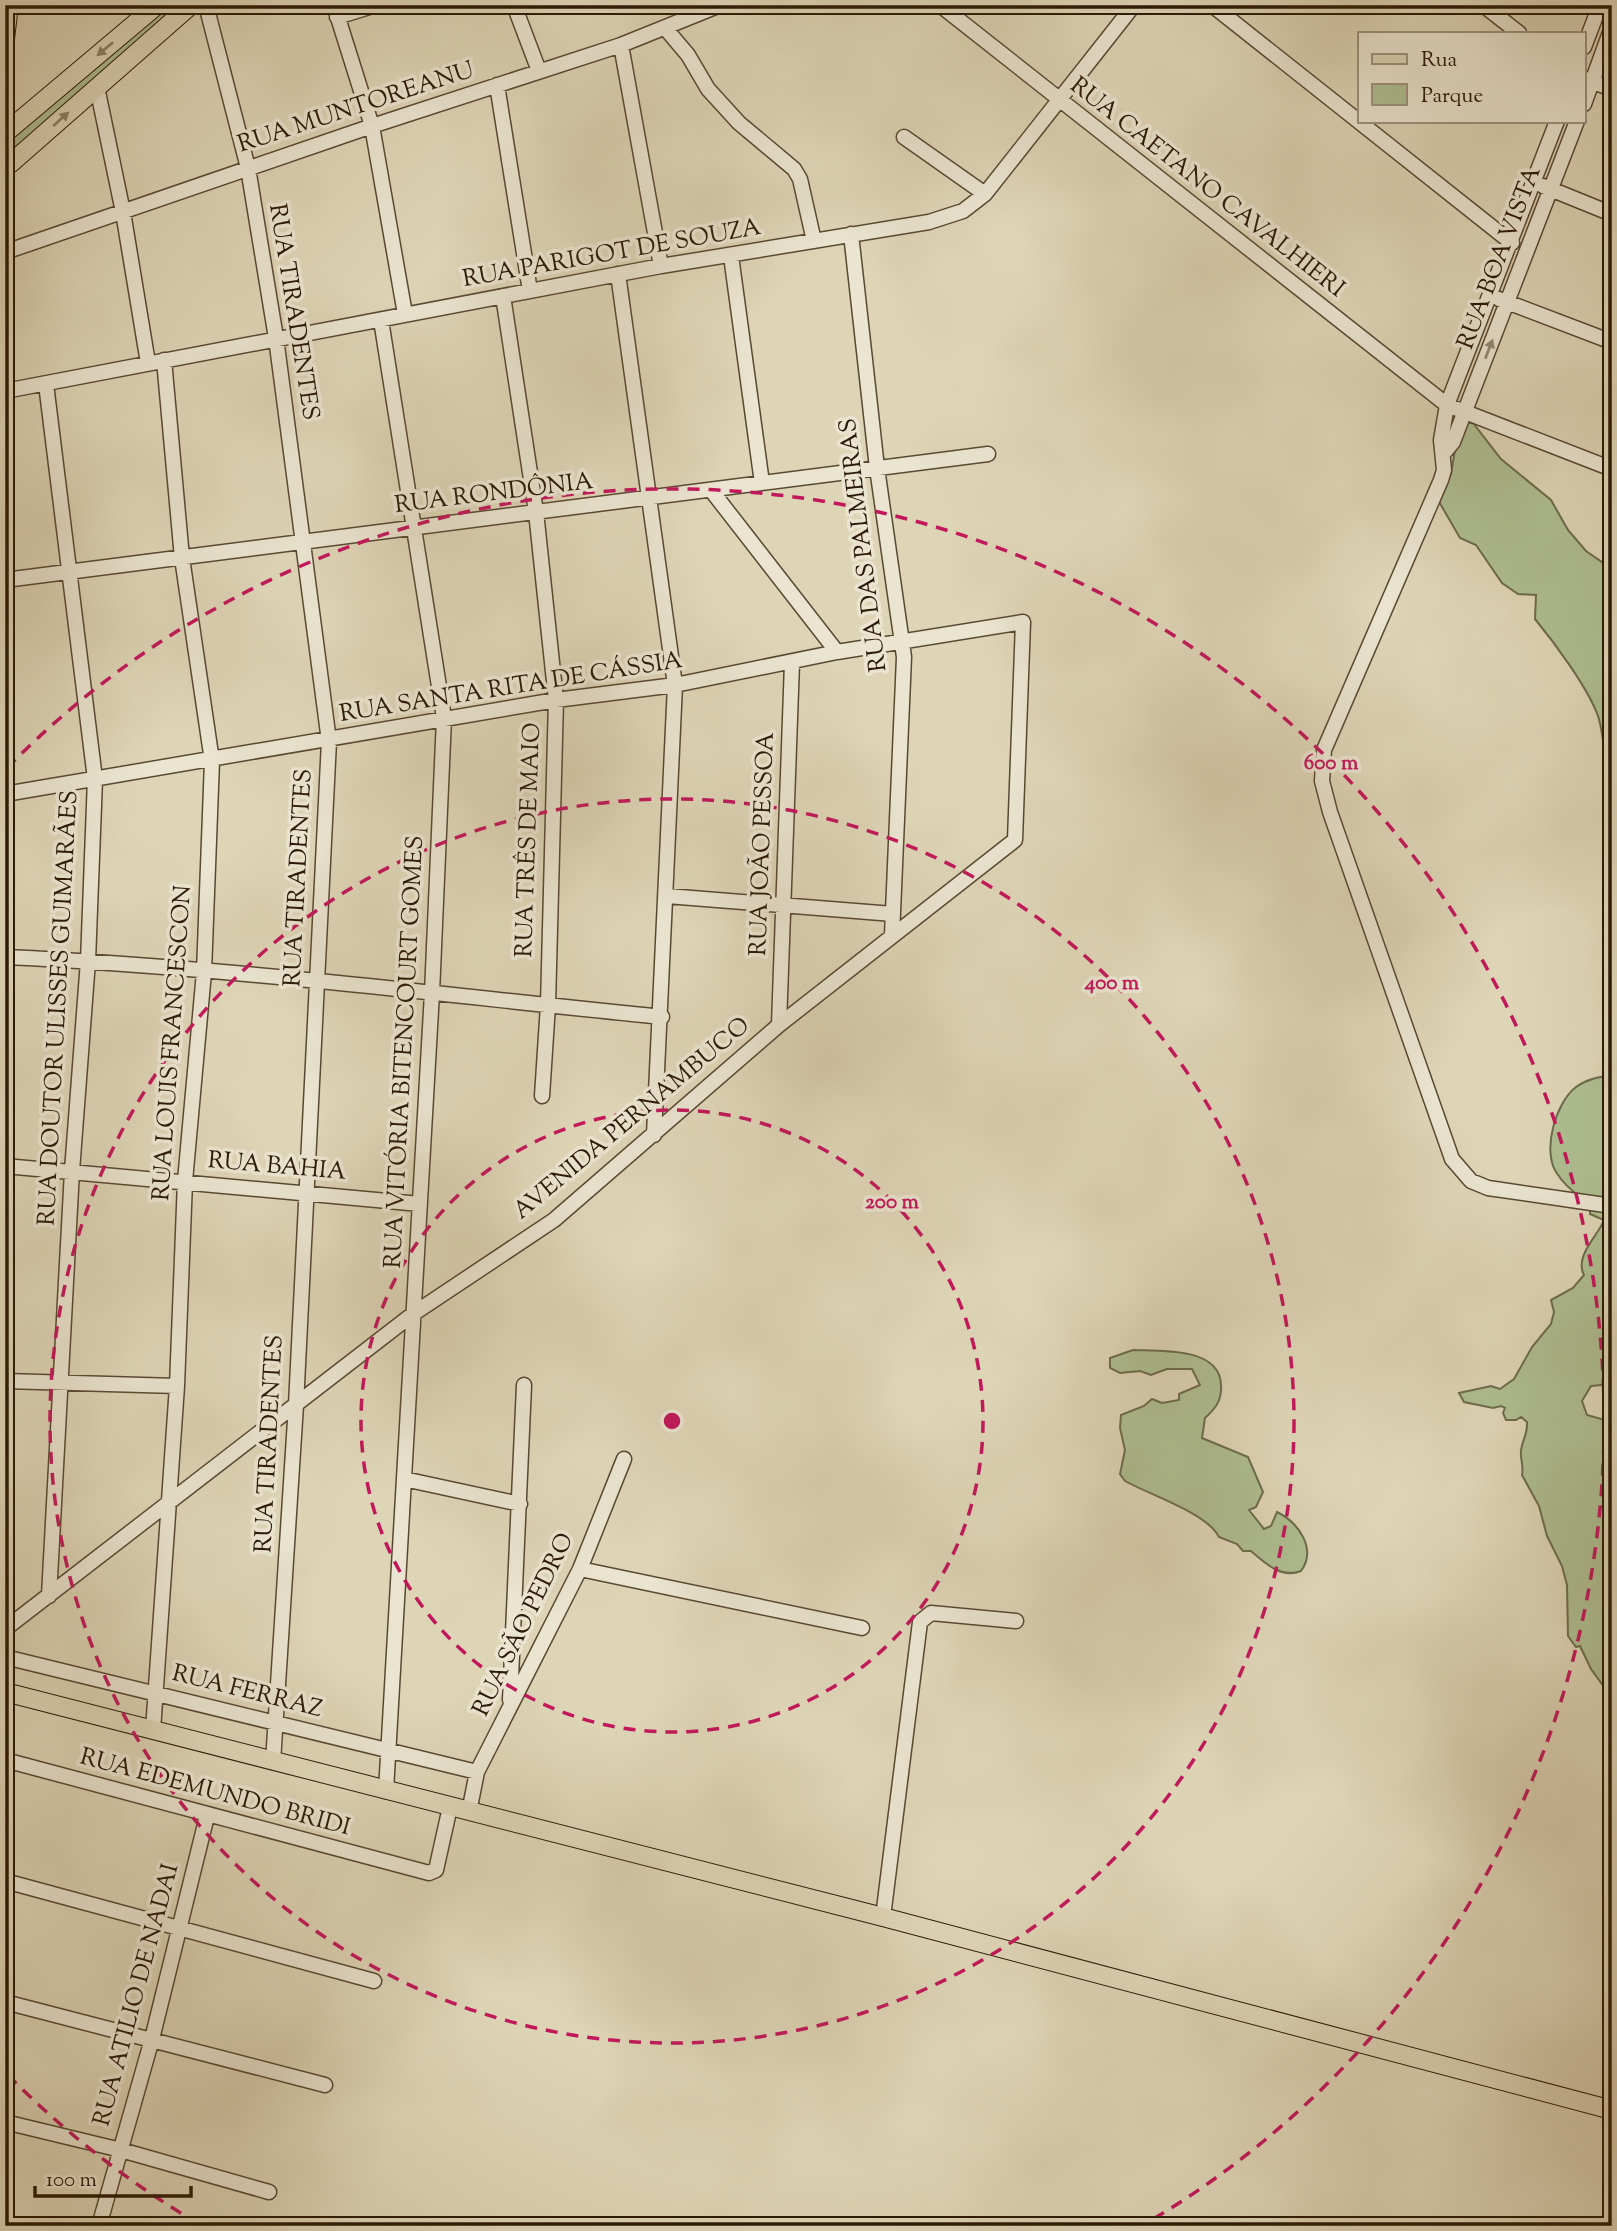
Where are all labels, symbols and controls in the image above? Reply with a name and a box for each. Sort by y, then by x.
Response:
legend [1358,32,1586,122]
one-way arrow [96,42,114,57]
text: Rua [1421,46,1458,76]
street label: RUA MUNTOREANU [233,54,479,162]
street label: RUA CAETANO CAVALHIERI [1062,70,1352,306]
text: Parque [1421,82,1483,112]
one-way arrow [52,111,70,127]
street label: RUA BOA VISTA [1449,161,1551,354]
street label: RUA TIRADENTES [259,201,327,423]
street label: RUA PARIGOT DE SOUZA [460,211,764,297]
one-way arrow [1483,338,1494,359]
street label: RUA DAS PALMEIRAS [832,416,896,674]
street label: RUA RONDÔNIA [393,465,596,523]
street label: RUA SANTA RITA DE CÁSSIA [337,644,685,732]
street label: RUA TRÊS DE MAIO [508,722,550,958]
street label: RUA JOÃO PESSOA [742,731,784,957]
text: 600 m [1304,749,1359,779]
street label: RUA TIRADENTES [276,768,322,988]
street label: RUA DOUTOR ULISSES GUIMARÃES [31,789,87,1227]
street label: RUA VITÓRIA BITENCOURT GOMES [377,835,433,1269]
street label: RUA LOUIS FRANCESCON [145,884,201,1202]
text: 400 m [1084,969,1140,999]
street label: AVENIDA PERNAMBUCO [506,1010,758,1228]
street label: RUA BAHIA [206,1144,348,1190]
text: 200 m [865,1188,920,1218]
street label: RUA TIRADENTES [247,1334,293,1554]
centre of rings [660,1409,684,1433]
street label: RUA SÃO PEDRO [465,1528,583,1722]
street label: RUA FERRAZ [168,1657,326,1727]
street label: RUA EDEMUNDO BRIDI [76,1740,354,1846]
street label: RUA ATILIO DE NADAI [86,1860,188,2130]
scale bar [35,2154,191,2198]
text: 100 m [46,2166,97,2196]

